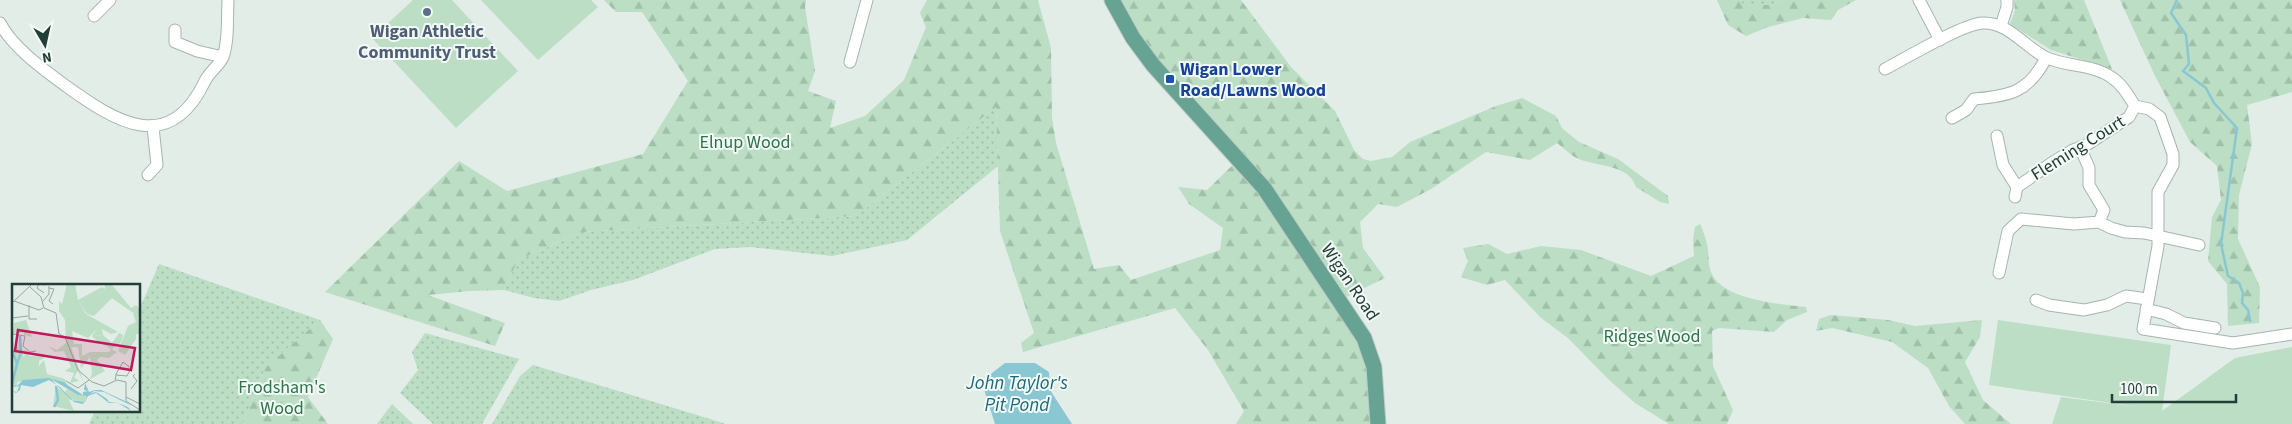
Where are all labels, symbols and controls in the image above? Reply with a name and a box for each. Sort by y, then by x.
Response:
marker: Wigan Athletic Community Trust [421,6,433,18]
place label: Wigan Athletic Community Trust [358,19,496,65]
north arrow [20,20,70,70]
text: N [41,46,53,67]
place label: Wigan Lower Road/Lawns Wood [1180,57,1326,103]
marker: Wigan Lower Road/Lawns Wood [1164,73,1176,85]
street label: Fleming Court [2026,109,2130,187]
park label: Elnup Wood [700,130,790,155]
street label: Wigan Road [1315,238,1385,326]
inset map [12,284,140,412]
park label: Ridges Wood [1603,324,1701,349]
water label: John Taylor's Pit Pond [965,370,1068,419]
scale bar [2112,372,2236,404]
park label: Frodsham's Wood [238,375,326,421]
text: 100 m [2120,379,2158,400]

